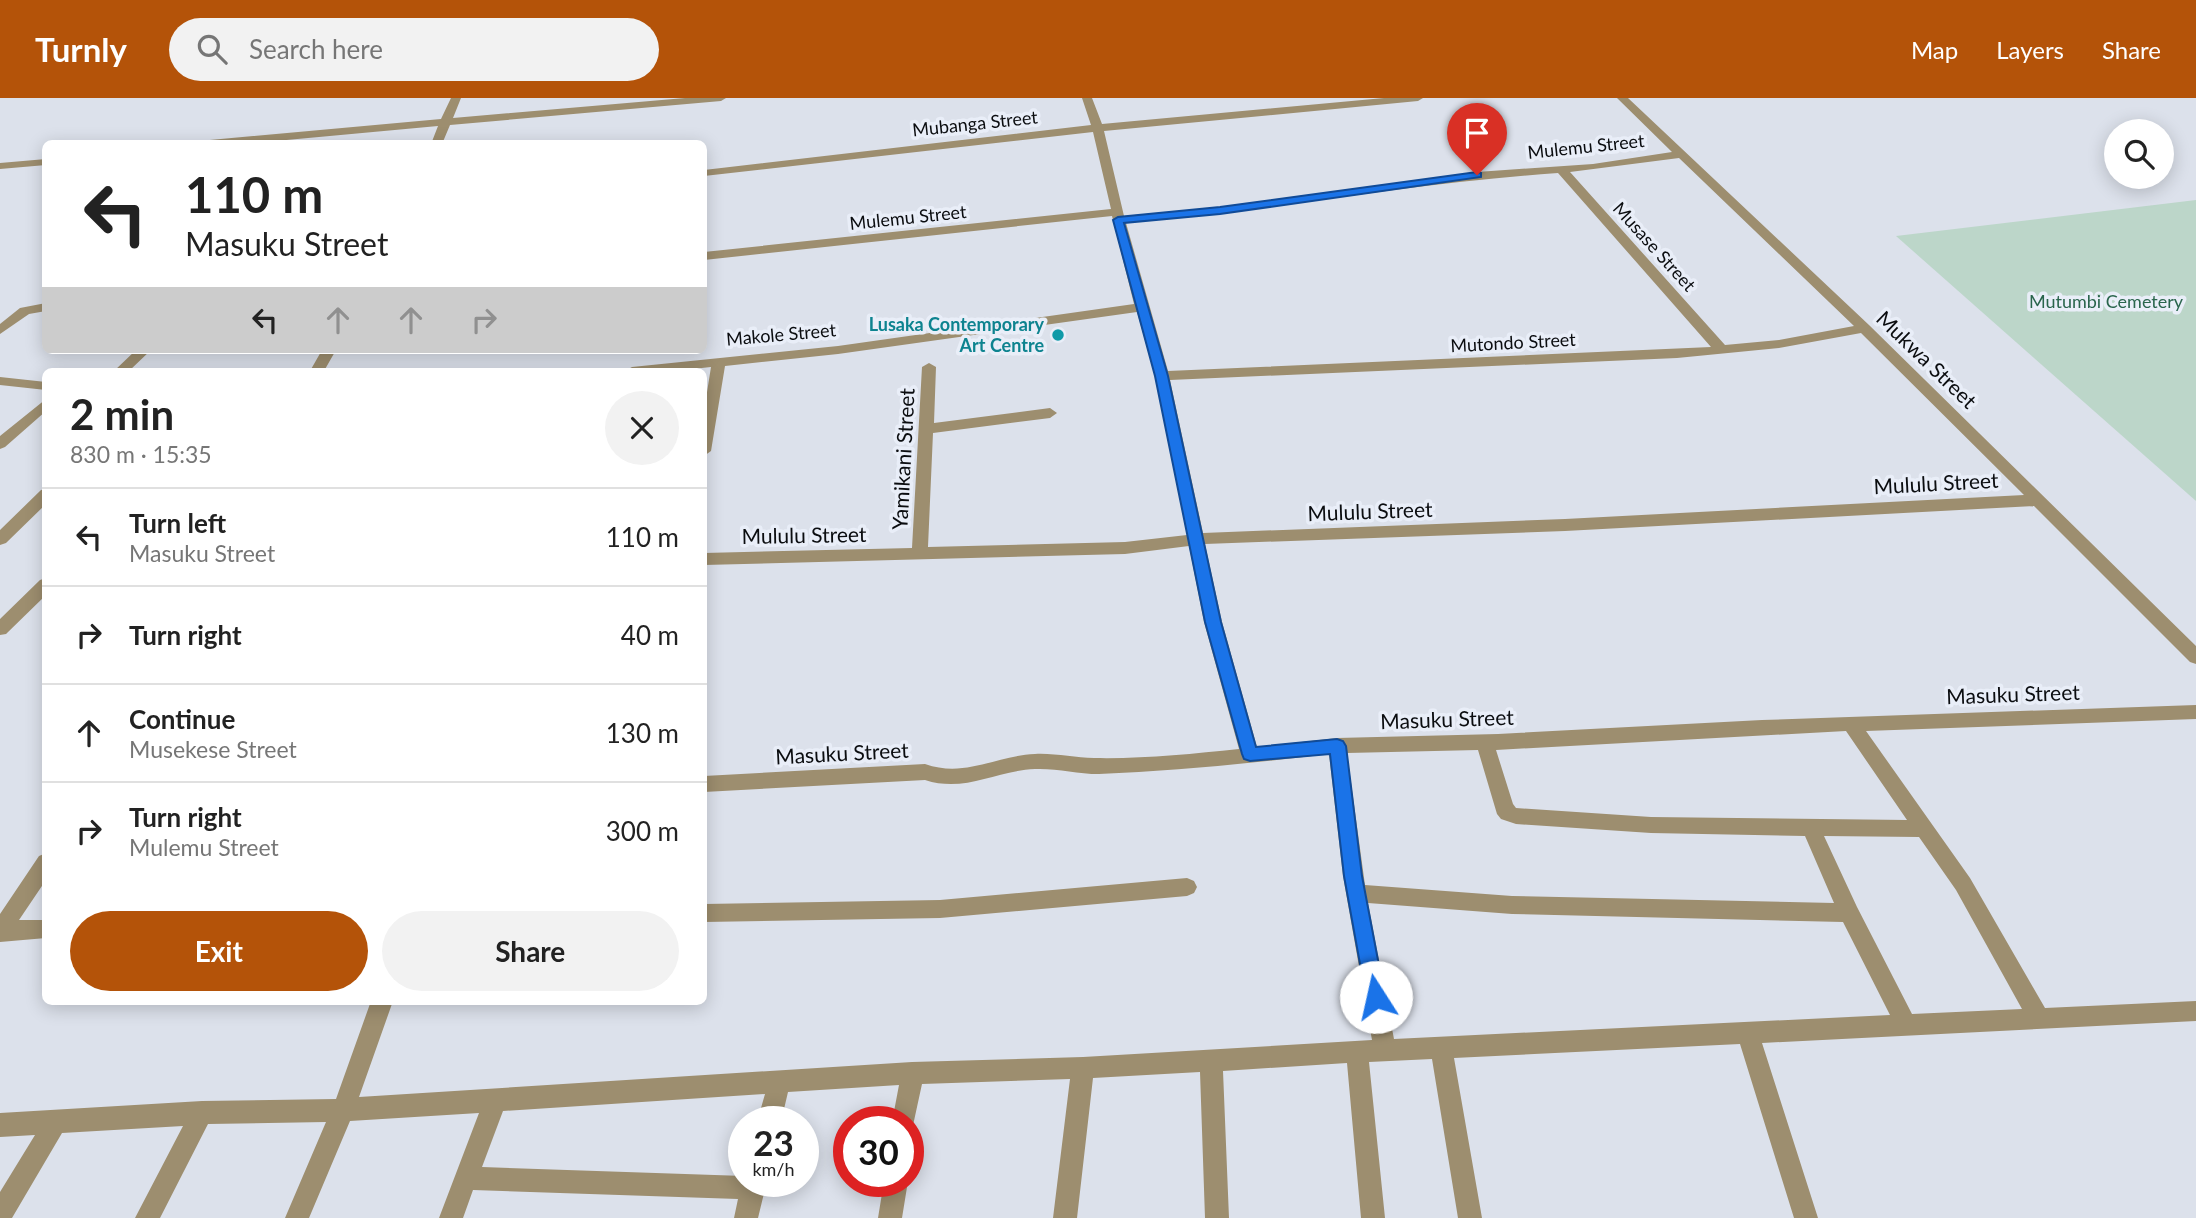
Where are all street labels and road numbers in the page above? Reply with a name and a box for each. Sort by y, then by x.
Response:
street label: Mubanga Street [911,105,1039,141]
street label: Mulemu Street [1526,129,1646,163]
street label: Musase Street [1609,197,1701,296]
street label: Mulemu Street [848,200,968,234]
street label: Mukwa Street [1872,305,1983,413]
street label: Makole Street [725,318,837,350]
street label: Mutondo Street [1450,328,1577,356]
street label: Yamikani Street [886,387,919,531]
street label: Mululu Street [1873,467,1999,498]
street label: Mululu Street [1307,496,1433,525]
street label: Mululu Street [741,521,867,548]
street label: Masuku Street [1946,679,2081,708]
street label: Masuku Street [1380,704,1515,733]
street label: Masuku Street [775,737,910,768]

